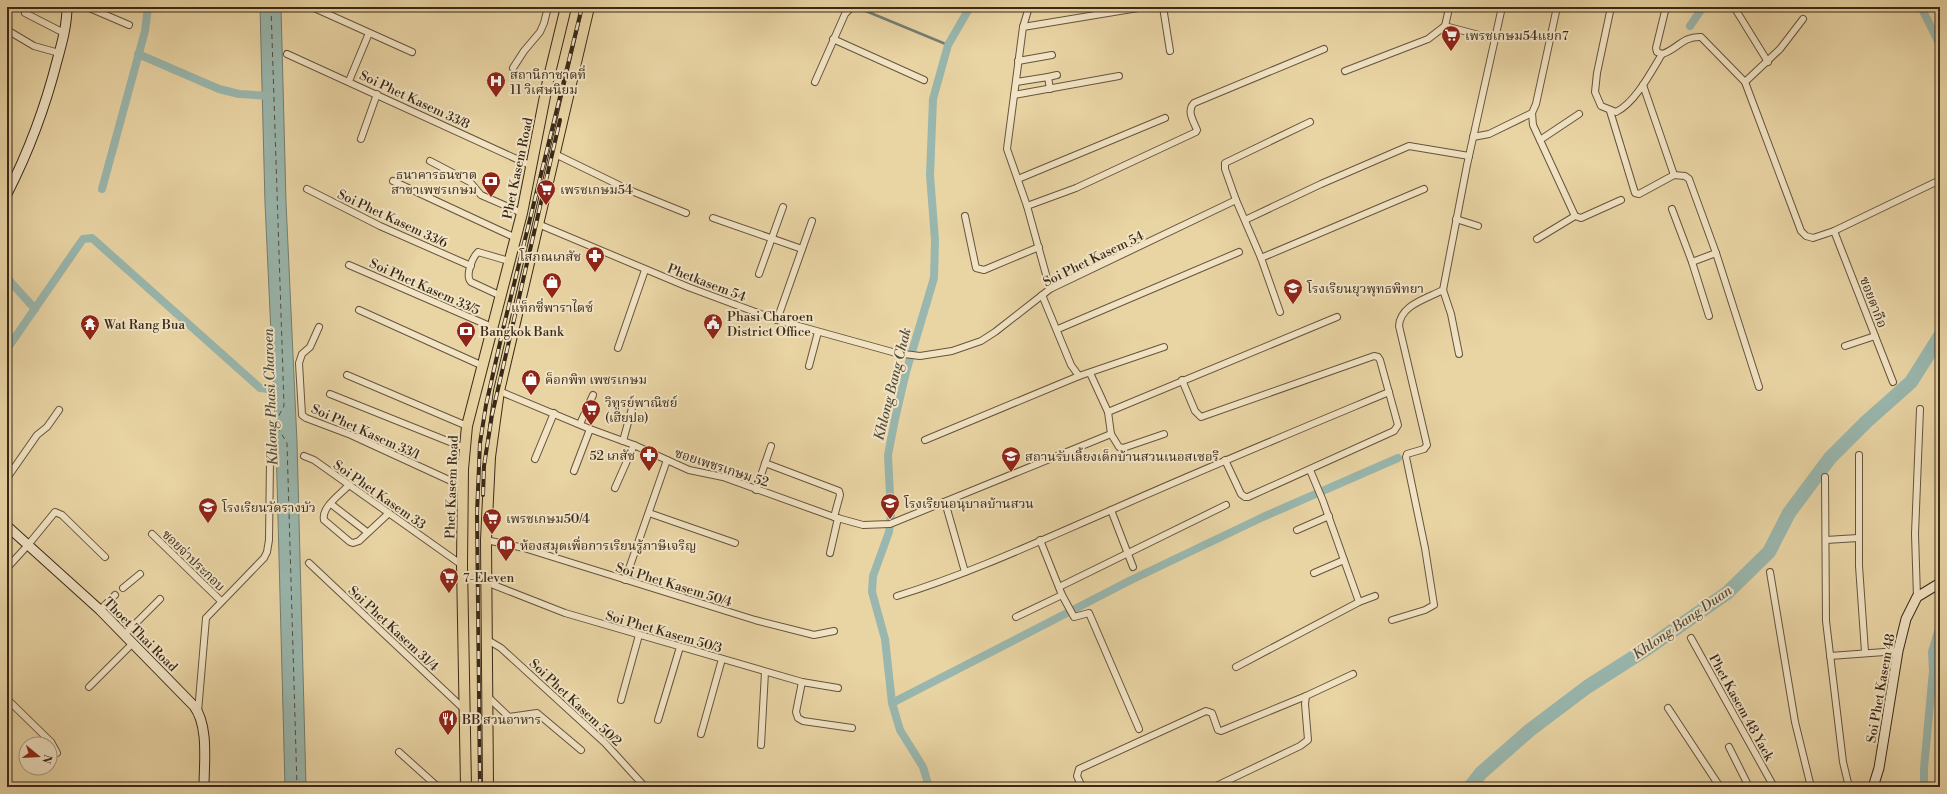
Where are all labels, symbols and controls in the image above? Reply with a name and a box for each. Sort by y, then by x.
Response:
supermarket icon: เพรชเกษม54แยก7 [1440,24,1462,52]
place label: เพรชเกษม54แยก7 [1465,28,1569,44]
place label: สถานีกาชาดที่ 11 วิเศษนิยม [510,65,586,98]
street label: Soi Phet Kasem 33/8 [357,67,472,133]
hospital icon: สถานีกาชาดที่ 11 วิเศษนิยม [485,70,507,98]
street label: Phet Kasem Road [499,115,537,221]
place label: ธนาคารธนชาต สาขาเพชรเกษม [391,167,477,198]
bank icon: ธนาคารธนชาต สาขาเพชรเกษม [480,170,502,198]
supermarket icon: เพรชเกษม54 [535,178,557,206]
place label: เพรชเกษม54 [560,182,633,198]
street label: Soi Phet Kasem 33/6 [335,186,450,252]
street label: Soi Phet Kasem 54 [1040,227,1147,290]
pharmacy icon: โสภณเภสัช [584,245,606,273]
place label: โสภณเภสัช [518,248,581,265]
street label: Soi Phet Kasem 33/5 [367,255,482,318]
street label: Phetkasem 54 [665,261,749,305]
shop icon: แท็กซี่พาราไดซ์ [541,271,563,299]
street label: ซอยตากือ [1856,275,1890,330]
school or university icon: โรงเรียนยุวพุทธพิทยา [1282,277,1304,305]
place label: โรงเรียนยุวพุทธพิทยา [1306,280,1424,297]
place label: แท็กซี่พาราไดซ์ [511,298,593,316]
place label: Phasi Charoen District Office [727,309,813,340]
public building icon: Phasi Charoen District Office [702,312,724,340]
temple icon: Wat Rang Bua [79,313,101,341]
place label: Wat Rang Bua [103,317,185,333]
bank icon: Bangkok Bank [455,320,477,348]
place label: Bangkok Bank [479,324,565,340]
water label: Khlong Bang Chak [870,326,916,442]
water label: Khlong Phasi Charoen [260,328,282,466]
shop icon: ค็อกพิท เพชรเกษม [520,368,542,396]
place label: ค็อกพิท เพชรเกษม [545,372,647,388]
place label: วิทูรย์พาณิชย์ (เฮียปอ) [605,395,677,426]
supermarket icon: วิทูรย์พาณิชย์ (เฮียปอ) [580,398,602,426]
street label: Soi Phet Kasem 33/1 [309,401,423,463]
street label: Phet Kasem Road [442,434,462,539]
pharmacy icon: 52 เภสัช [638,444,660,472]
street label: ซอยเพชรเกษม 52 [673,445,771,491]
school or university icon: สถานรับเลี้ยงเด็กบ้านสวนเนอสเซอรี [1000,445,1022,473]
place label: สถานรับเลี้ยงเด็กบ้านสวนเนอสเซอรี [1025,447,1219,465]
place label: 52 เภสัช [589,448,635,464]
street label: Soi Phet Kasem 33 [330,457,429,533]
school or university icon: โรงเรียนอนุบาลบ้านสวน [879,492,901,520]
place label: โรงเรียนอนุบาลบ้านสวน [903,495,1034,512]
school or university icon: โรงเรียนวัดรางบัว [197,496,219,524]
place label: โรงเรียนวัดรางบัว [221,499,316,516]
supermarket icon: เพรชเกษม50/4 [481,507,503,535]
place label: เพรชเกษม50/4 [506,511,590,527]
street label: ซอยจ่าประกอบ [158,527,228,595]
library icon: ห้องสมุดเพื่อการเรียนรู้ภาษีเจริญ [495,534,517,562]
place label: ห้องสมุดเพื่อการเรียนรู้ภาษีเจริญ [520,536,696,554]
street label: Soi Phet Kasem 50/4 [613,560,734,610]
supermarket icon: 7-Eleven [438,566,460,594]
place label: 7-Eleven [463,570,514,586]
water label: Khlong Bang Duan [1629,582,1736,664]
street label: Soi Phet Kasem 31/4 [345,583,442,675]
street label: Thoet Thai Road [100,594,181,675]
street label: Soi Phet Kasem 50/3 [604,608,724,656]
street label: Soi Phet Kasem 48 [1863,632,1898,744]
street label: Phet Kasem 48 Yaek [1705,651,1778,765]
street label: Soi Phet Kasem 50/2 [526,656,625,750]
restaurant icon: BB สวนอาหาร [437,708,459,736]
place label: BB สวนอาหาร [461,712,541,728]
north arrow [18,736,58,776]
text: N [38,752,55,765]

